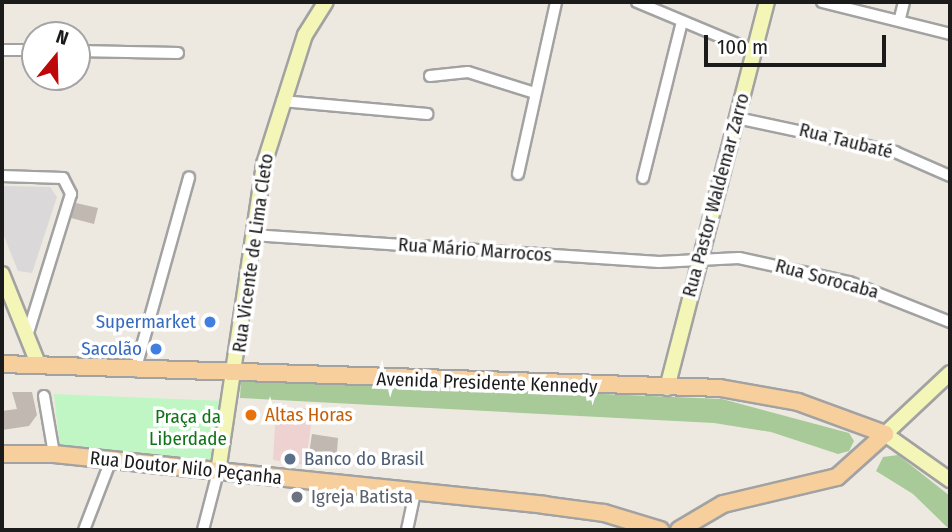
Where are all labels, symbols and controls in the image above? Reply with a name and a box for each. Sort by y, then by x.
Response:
north arrow [21,21,91,91]
scale bar [707,21,889,65]
text: N [53,25,71,50]
text: 100 m [717,34,768,60]
street label: Rua Pastor Waldemar Zarro [678,90,754,300]
street label: Rua Taubaté [797,118,895,164]
street label: Rua Vicente de Lima Cleto [228,152,278,354]
street label: Rua Mário Marrocos [397,233,553,267]
street label: Rua Sorocaba [773,254,881,304]
place label: Supermarket [96,311,196,333]
marker: Supermarket [202,314,218,330]
place label: Sacolão [81,338,142,360]
marker: Sacolão [148,341,164,357]
street label: Avenida Presidente Kennedy [376,368,598,398]
place label: Altas Horas [265,404,353,426]
park label: Praça da Liberdade [149,406,227,450]
marker: Altas Horas [243,407,259,423]
street label: Rua Doutor Nilo Peçanha [89,447,283,489]
place label: Banco do Brasil [304,448,424,470]
marker: Banco do Brasil [282,451,298,467]
place label: Igreja Batista [311,486,413,508]
marker: Igreja Batista [289,489,305,505]

